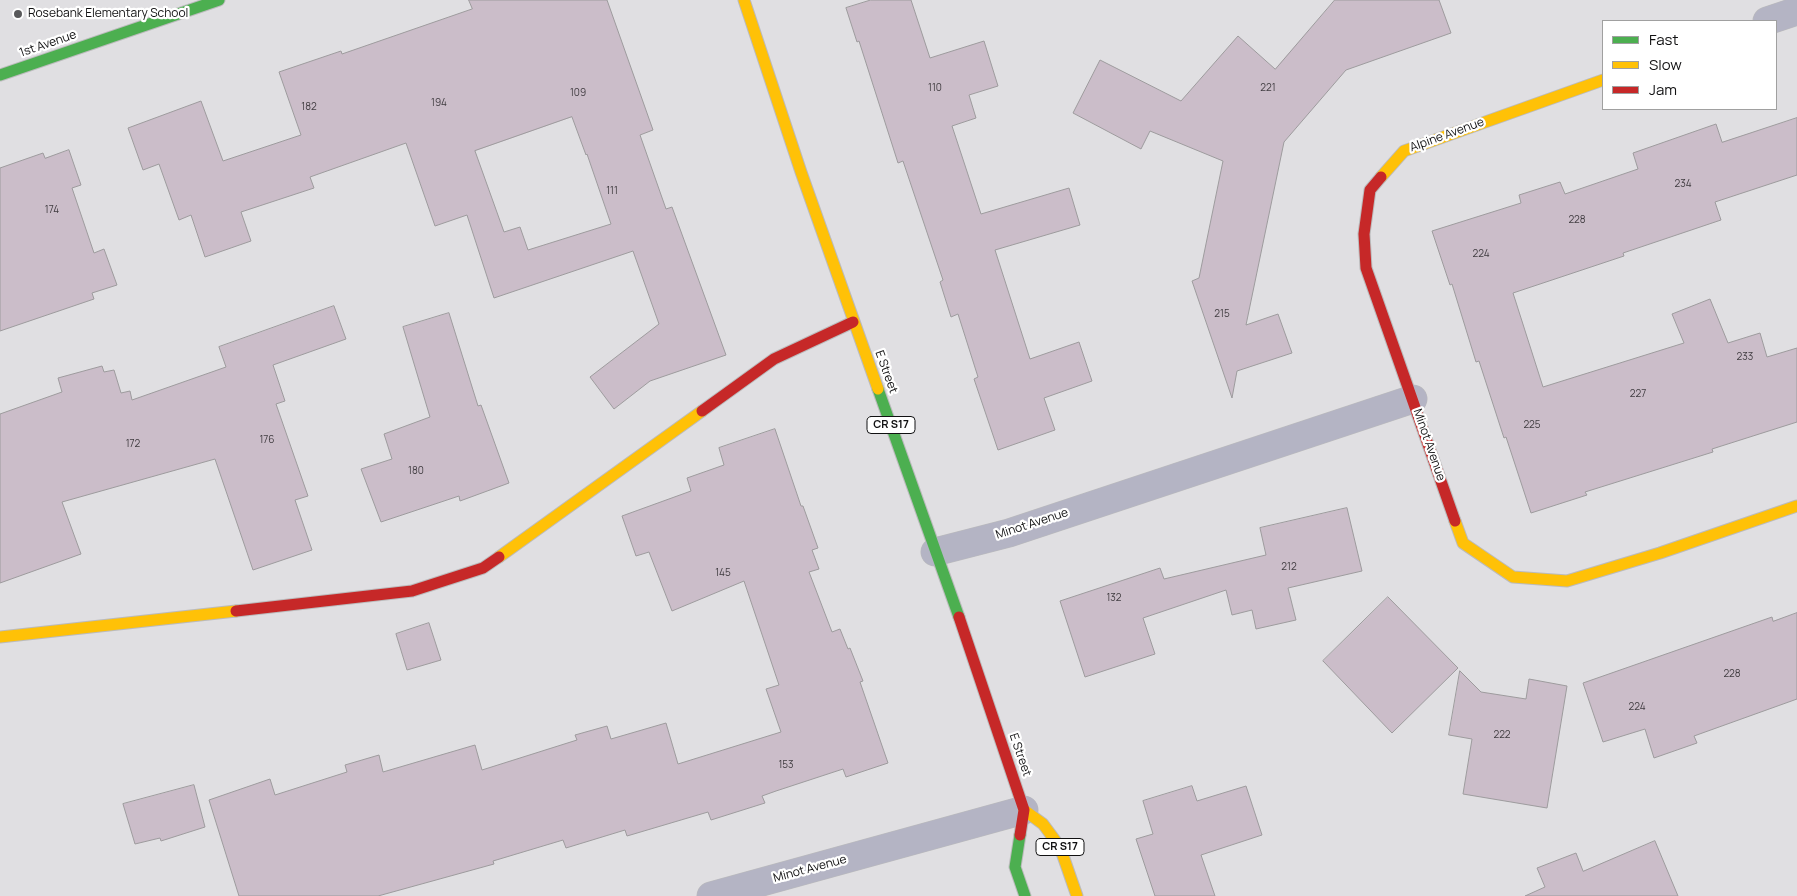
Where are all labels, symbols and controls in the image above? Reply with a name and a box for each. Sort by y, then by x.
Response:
place label: Rosebank Elementary School [28,7,188,21]
marker: Rosebank Elementary School [12,8,24,20]
legend [1602,20,1777,110]
street label: 1st Avenue [18,28,78,60]
text: Fast [1649,29,1678,50]
text: Slow [1649,54,1682,75]
text: Jam [1649,79,1677,100]
house number: 110 [928,82,942,94]
house number: 221 [1260,82,1276,94]
house number: 109 [570,87,586,99]
house number: 194 [431,97,447,109]
house number: 182 [301,101,317,113]
street label: Alpine Avenue [1408,115,1486,155]
house number: 234 [1674,178,1692,190]
house number: 111 [606,185,618,197]
house number: 174 [45,204,59,216]
house number: 228 [1568,214,1586,226]
house number: 224 [1472,248,1490,260]
house number: 215 [1214,308,1230,320]
street label: E Street [872,349,900,395]
house number: 233 [1737,351,1753,363]
house number: 227 [1630,388,1646,400]
street label: Minot Avenue [1410,407,1448,483]
road number: CR S17 [867,416,915,434]
house number: 225 [1523,419,1541,431]
house number: 176 [259,434,275,446]
house number: 172 [126,438,140,450]
house number: 180 [408,465,424,477]
street label: Minot Avenue [994,506,1070,542]
house number: 212 [1281,561,1297,573]
house number: 145 [715,567,731,579]
house number: 132 [1106,592,1122,604]
house number: 228 [1723,668,1741,680]
house number: 224 [1628,701,1646,713]
house number: 222 [1493,729,1511,741]
street label: E Street [1006,732,1034,778]
house number: 153 [778,759,794,771]
road number: CR S17 [1036,839,1084,856]
street label: Minot Avenue [772,852,848,886]

